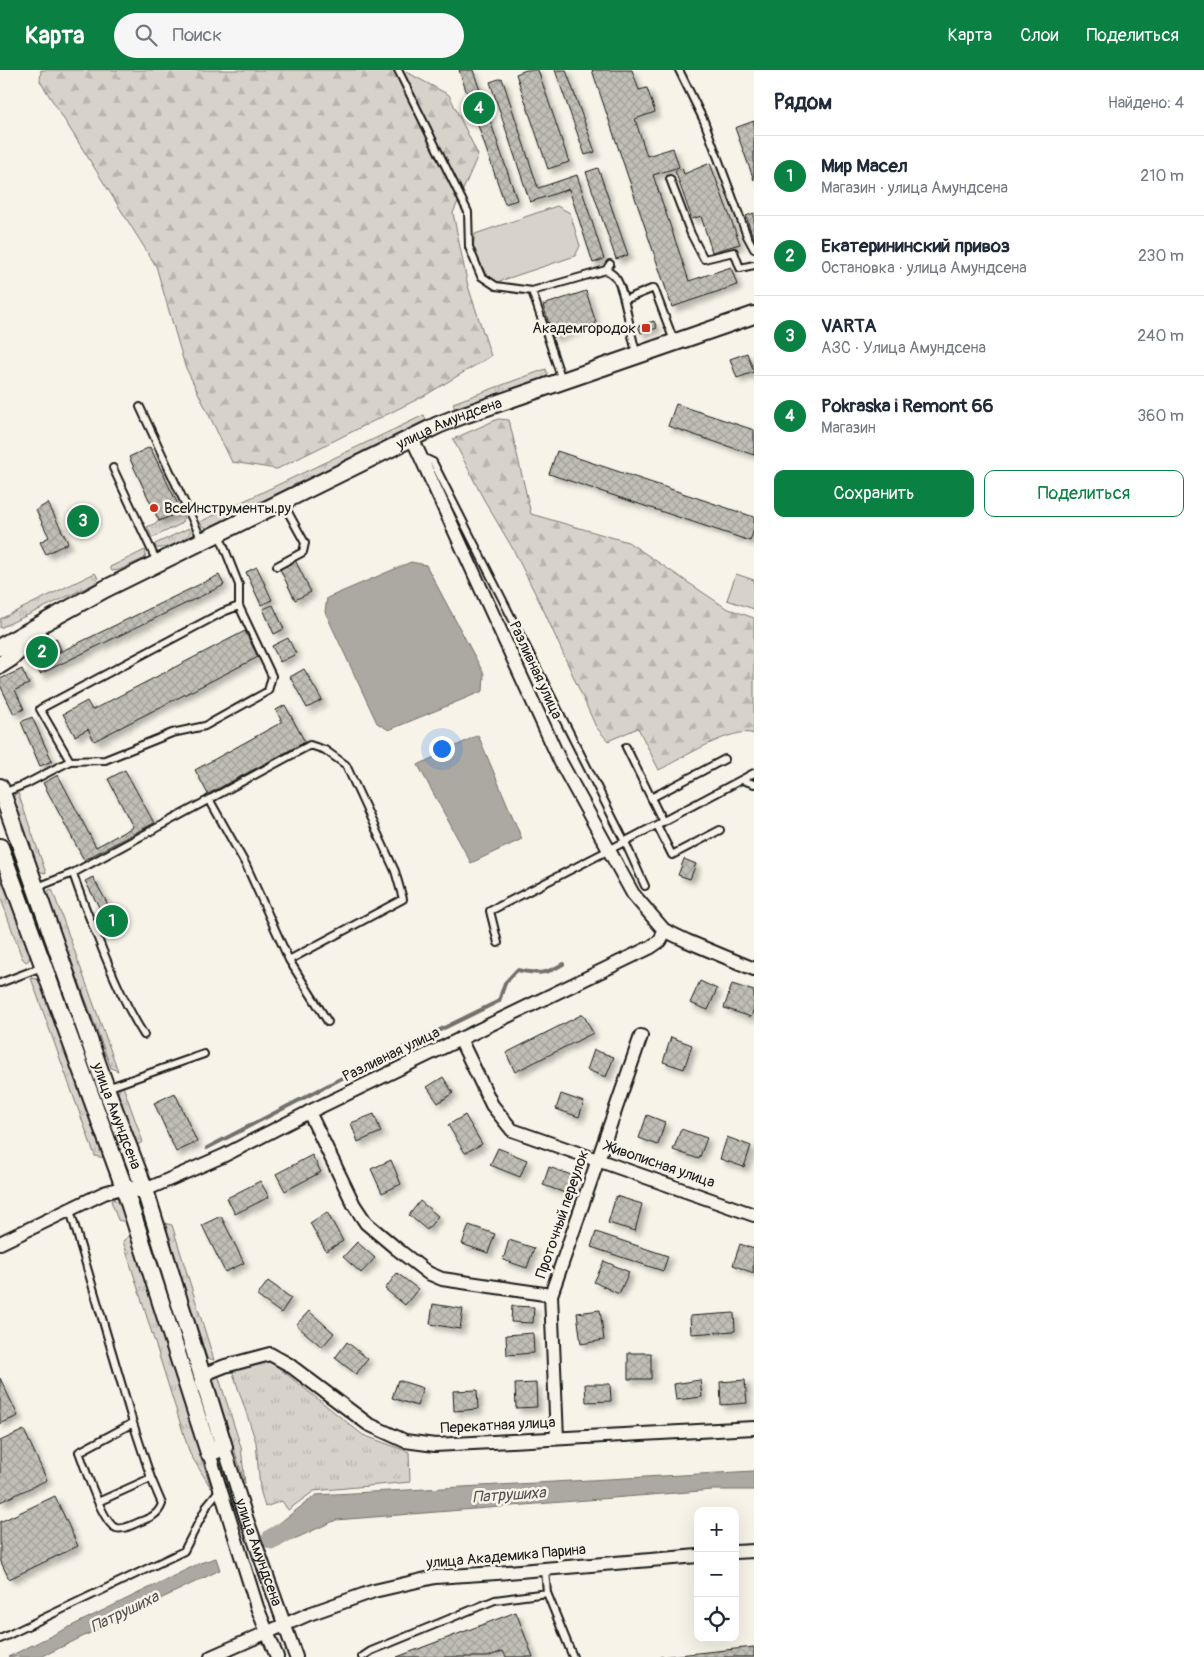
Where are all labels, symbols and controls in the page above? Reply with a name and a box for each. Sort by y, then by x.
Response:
search box [114,13,464,58]
text: Карта [25,21,84,50]
icon: search [132,21,160,49]
text: Поиск [172,23,222,47]
text: Карта [948,24,992,47]
text: Слои [1020,24,1058,47]
text: Поделиться [1086,24,1179,47]
pin: 4 [463,89,495,127]
text: Рядом [774,89,832,116]
text: Найдено: 4 [1108,93,1184,113]
text: Мир Масел [821,154,908,178]
text: 1 [787,166,793,186]
text: 210 m [1140,166,1184,186]
text: Магазин · улица Амундсена [821,178,1008,198]
text: Екатерининский привоз [821,234,1010,258]
text: 2 [786,246,794,266]
text: 230 m [1138,246,1184,266]
text: Остановка · улица Амундсена [821,258,1027,278]
text: VARTA [821,314,877,338]
place label: Академгородок [532,319,636,338]
marker: Академгородок [640,322,652,334]
text: 3 [786,326,794,346]
text: 240 m [1137,326,1184,346]
text: АЗС · Улица Амундсена [821,338,986,358]
street label: улица Амундсена [392,394,504,455]
text: Pokraska i Remont 66 [821,394,994,418]
text: 4 [785,406,795,426]
text: 360 m [1137,406,1184,426]
text: Магазин [821,418,876,438]
button: Сохранить [774,470,974,517]
button: Поделиться [984,470,1184,517]
place label: ВсеИнструменты.ру [164,499,292,518]
pin: 3 [67,502,99,540]
marker: ВсеИнструменты.ру [148,502,160,514]
street label: Разливная улица [505,618,567,722]
pin: 2 [26,633,58,671]
your location [429,736,455,762]
pin: 1 [96,902,128,940]
street label: Разливная улица [340,1023,443,1086]
street label: улица Амундсена [87,1059,145,1172]
street label: Живописная улица [600,1136,717,1192]
street label: Проточный переулок [532,1147,593,1281]
street label: Перекатная улица [440,1413,556,1438]
water label: Патрушиха [472,1482,548,1508]
street label: улица Амундсена [231,1495,286,1609]
map controls [694,1507,739,1642]
button: + [694,1507,739,1552]
street label: улица Академика Парина [424,1540,587,1573]
button: − [694,1552,739,1597]
water label: Патрушиха [87,1586,163,1637]
button: locate [694,1597,739,1642]

